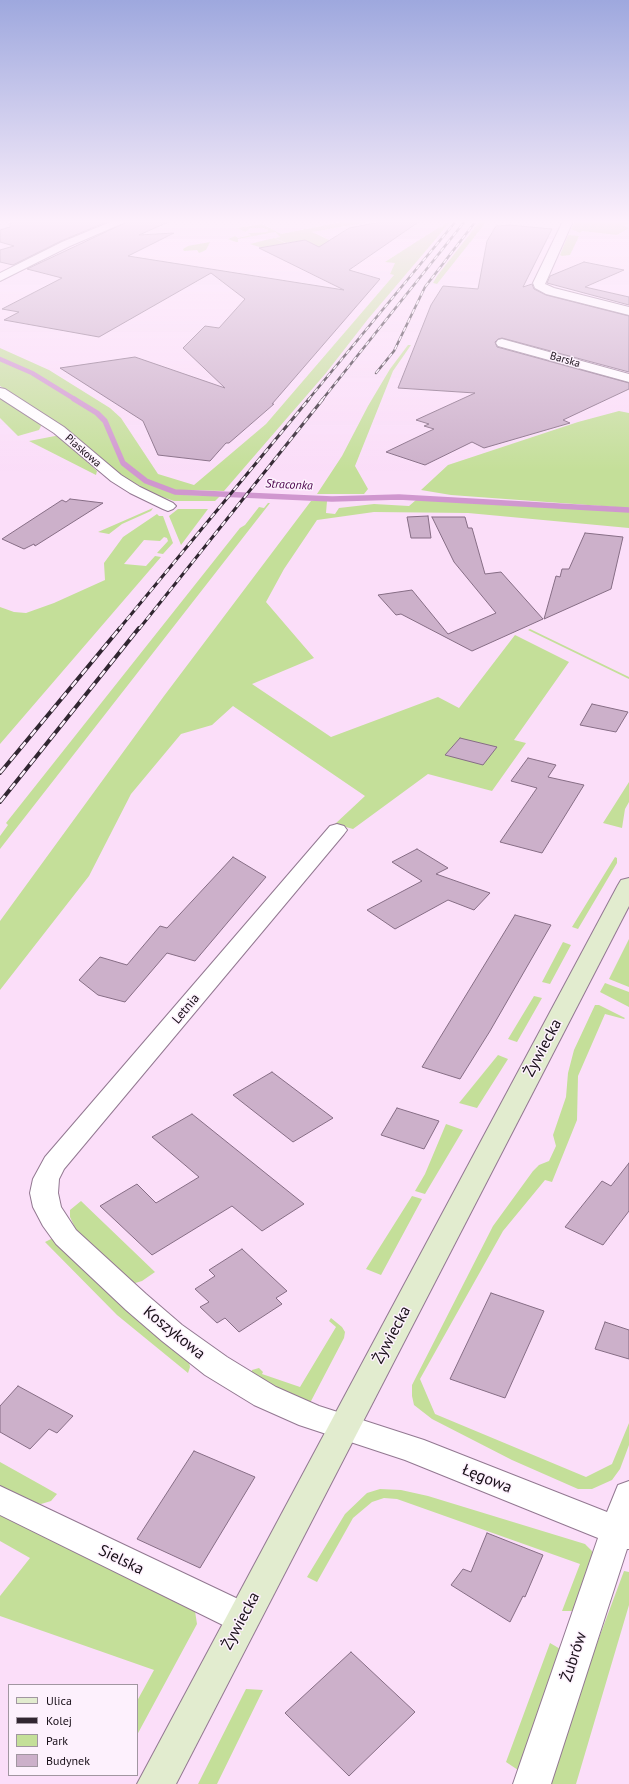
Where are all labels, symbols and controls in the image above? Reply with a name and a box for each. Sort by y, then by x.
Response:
street label: Barska [548,349,582,371]
street label: Piaskowa [62,432,104,470]
water label: Straconka [265,477,313,493]
street label: Letnia [169,991,203,1027]
street label: Żywiecka [520,1016,566,1080]
street label: Koszykowa [139,1302,209,1364]
street label: Żywiecka [369,1303,415,1367]
street label: Łęgowa [459,1460,515,1498]
street label: Sielska [95,1541,147,1579]
street label: Żywiecka [218,1589,264,1653]
street label: Żubrów [557,1630,591,1684]
legend [8,1684,138,1776]
text: Ulica [46,1693,72,1708]
text: Kolej [46,1713,72,1728]
text: Park [46,1733,68,1748]
text: Budynek [46,1753,90,1768]

